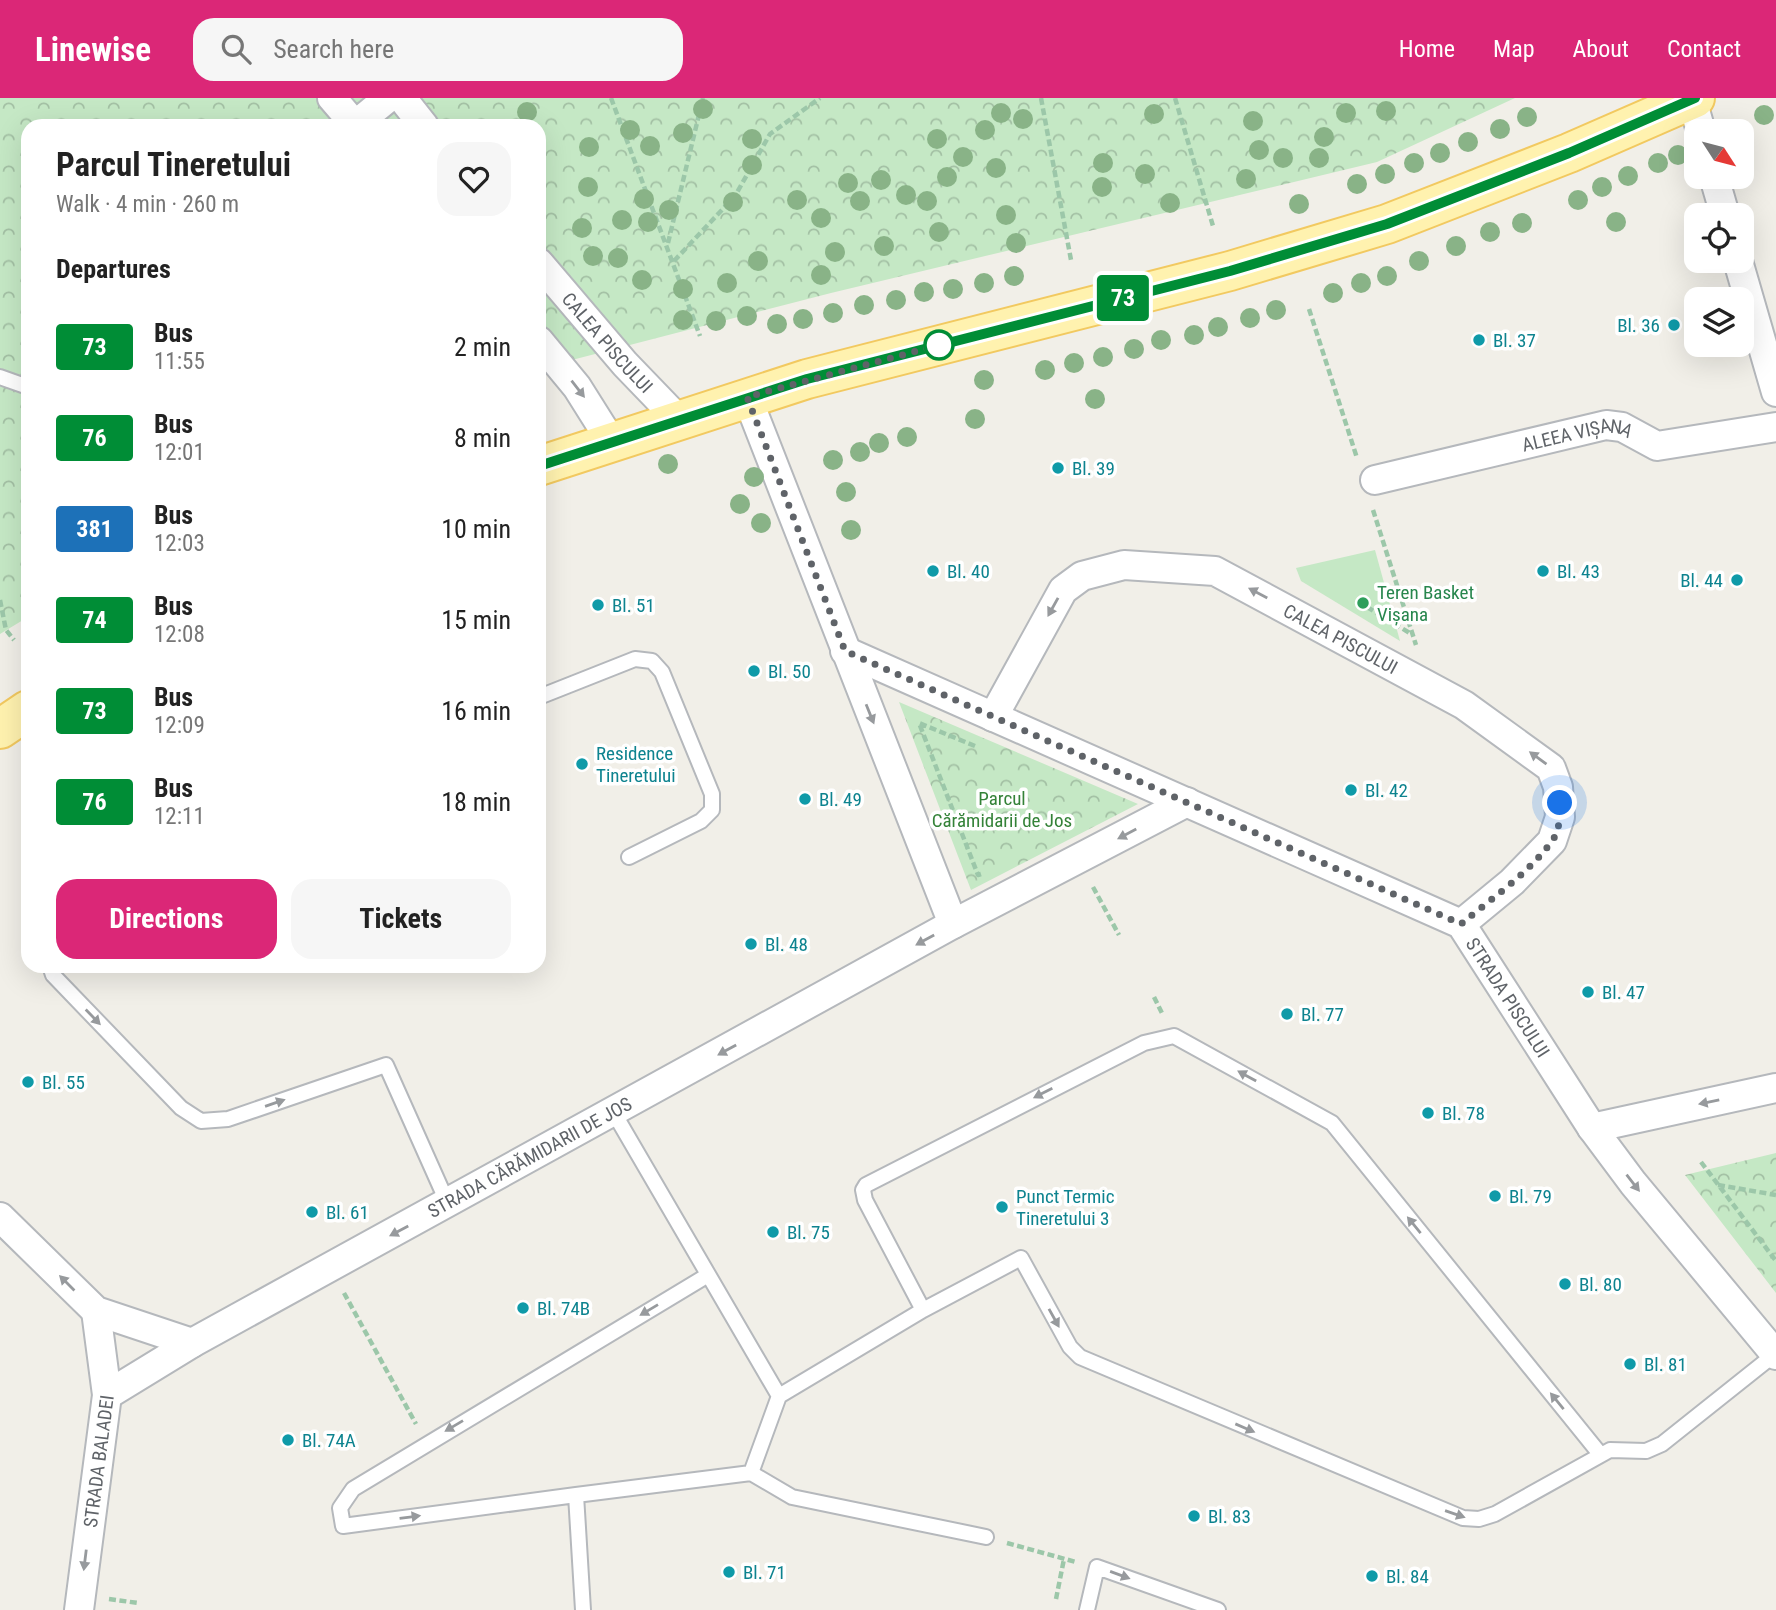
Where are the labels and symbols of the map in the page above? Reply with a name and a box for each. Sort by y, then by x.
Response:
north arrow [1684,119,1754,189]
line badge: 73 [1092,275,1154,321]
street label: CALEA PISCULUI [557,287,658,397]
place label: Bl. 36 [1617,314,1660,337]
marker: Bl. 36 [1666,317,1682,333]
place label: Bl. 37 [1493,329,1536,352]
unlabelled marker [924,330,954,360]
marker: Bl. 37 [1471,332,1487,348]
one-way arrow [571,380,585,398]
street label: ALEEA VIȘANA [1520,413,1637,456]
place label: Bl. 39 [1072,457,1115,480]
marker: Bl. 39 [1050,460,1066,476]
place label: Bl. 40 [947,560,990,583]
place label: Bl. 43 [1557,560,1600,583]
marker: Bl. 40 [925,563,941,579]
marker: Bl. 43 [1535,563,1551,579]
place label: Bl. 44 [1680,569,1723,592]
marker: Bl. 44 [1729,572,1745,588]
place label: Teren Basket Vișana [1377,581,1474,626]
one-way arrow [1248,588,1268,599]
place label: Bl. 51 [612,594,655,617]
marker: Teren Basket Vișana [1355,595,1371,611]
marker: Bl. 51 [590,597,606,613]
one-way arrow [1047,598,1059,617]
street label: CALEA PISCULUI [1280,599,1402,679]
place label: Bl. 50 [768,660,811,683]
marker: Bl. 50 [746,663,762,679]
one-way arrow [865,704,876,725]
place label: Residence Tineretului [596,742,676,787]
one-way arrow [1529,752,1547,766]
marker: Residence Tineretului [574,756,590,772]
place label: Bl. 42 [1365,779,1408,802]
marker: Bl. 42 [1343,782,1359,798]
your location [1542,785,1577,820]
park label: Parcul Cărămidarii de Jos [932,787,1072,832]
place label: Bl. 49 [819,788,862,811]
marker: Bl. 49 [797,791,813,807]
one-way arrow [1117,828,1137,840]
place label: Bl. 48 [765,933,808,956]
street label: STRADA PISCULUI [1461,933,1555,1061]
one-way arrow [916,934,935,946]
marker: Bl. 48 [743,936,759,952]
place label: Bl. 47 [1602,981,1645,1004]
marker: Bl. 47 [1580,984,1596,1000]
place label: Bl. 77 [1301,1003,1344,1026]
marker: Bl. 77 [1279,1006,1295,1022]
one-way arrow [85,1008,101,1025]
one-way arrow [716,1044,736,1056]
one-way arrow [1237,1070,1257,1082]
place label: Bl. 55 [42,1071,85,1094]
marker: Bl. 55 [20,1074,36,1090]
one-way arrow [1033,1087,1053,1099]
street label: STRADA CĂRĂMIDARII DE JOS [424,1092,636,1223]
one-way arrow [265,1097,286,1108]
one-way arrow [1698,1097,1720,1108]
place label: Bl. 78 [1442,1102,1485,1125]
marker: Bl. 78 [1420,1105,1436,1121]
one-way arrow [1625,1173,1640,1191]
place label: Punct Termic Tineretului 3 [1016,1185,1115,1230]
place label: Bl. 79 [1509,1185,1552,1208]
marker: Bl. 79 [1487,1188,1503,1204]
marker: Punct Termic Tineretului 3 [994,1199,1010,1215]
place label: Bl. 61 [326,1201,369,1224]
marker: Bl. 61 [304,1204,320,1220]
one-way arrow [1407,1216,1422,1233]
place label: Bl. 75 [787,1221,830,1244]
marker: Bl. 75 [765,1224,781,1240]
one-way arrow [389,1225,408,1237]
place label: Bl. 80 [1579,1273,1622,1296]
one-way arrow [59,1276,76,1292]
marker: Bl. 80 [1557,1276,1573,1292]
place label: Bl. 74B [537,1297,590,1320]
marker: Bl. 74B [515,1300,531,1316]
one-way arrow [640,1304,659,1316]
one-way arrow [1048,1308,1060,1328]
place label: Bl. 81 [1644,1353,1687,1376]
marker: Bl. 81 [1622,1356,1638,1372]
one-way arrow [1550,1393,1565,1411]
street label: STRADA BALADEI [78,1394,118,1529]
one-way arrow [444,1420,463,1432]
one-way arrow [1235,1422,1256,1433]
place label: Bl. 74A [302,1429,356,1452]
marker: Bl. 74A [280,1432,296,1448]
place label: Bl. 83 [1208,1505,1251,1528]
marker: Bl. 83 [1186,1508,1202,1524]
one-way arrow [1445,1509,1466,1520]
one-way arrow [399,1511,421,1522]
one-way arrow [80,1549,91,1571]
place label: Bl. 71 [743,1561,786,1584]
marker: Bl. 71 [721,1564,737,1580]
place label: Bl. 84 [1386,1565,1429,1588]
marker: Bl. 84 [1364,1568,1380,1584]
one-way arrow [1109,1570,1130,1581]

